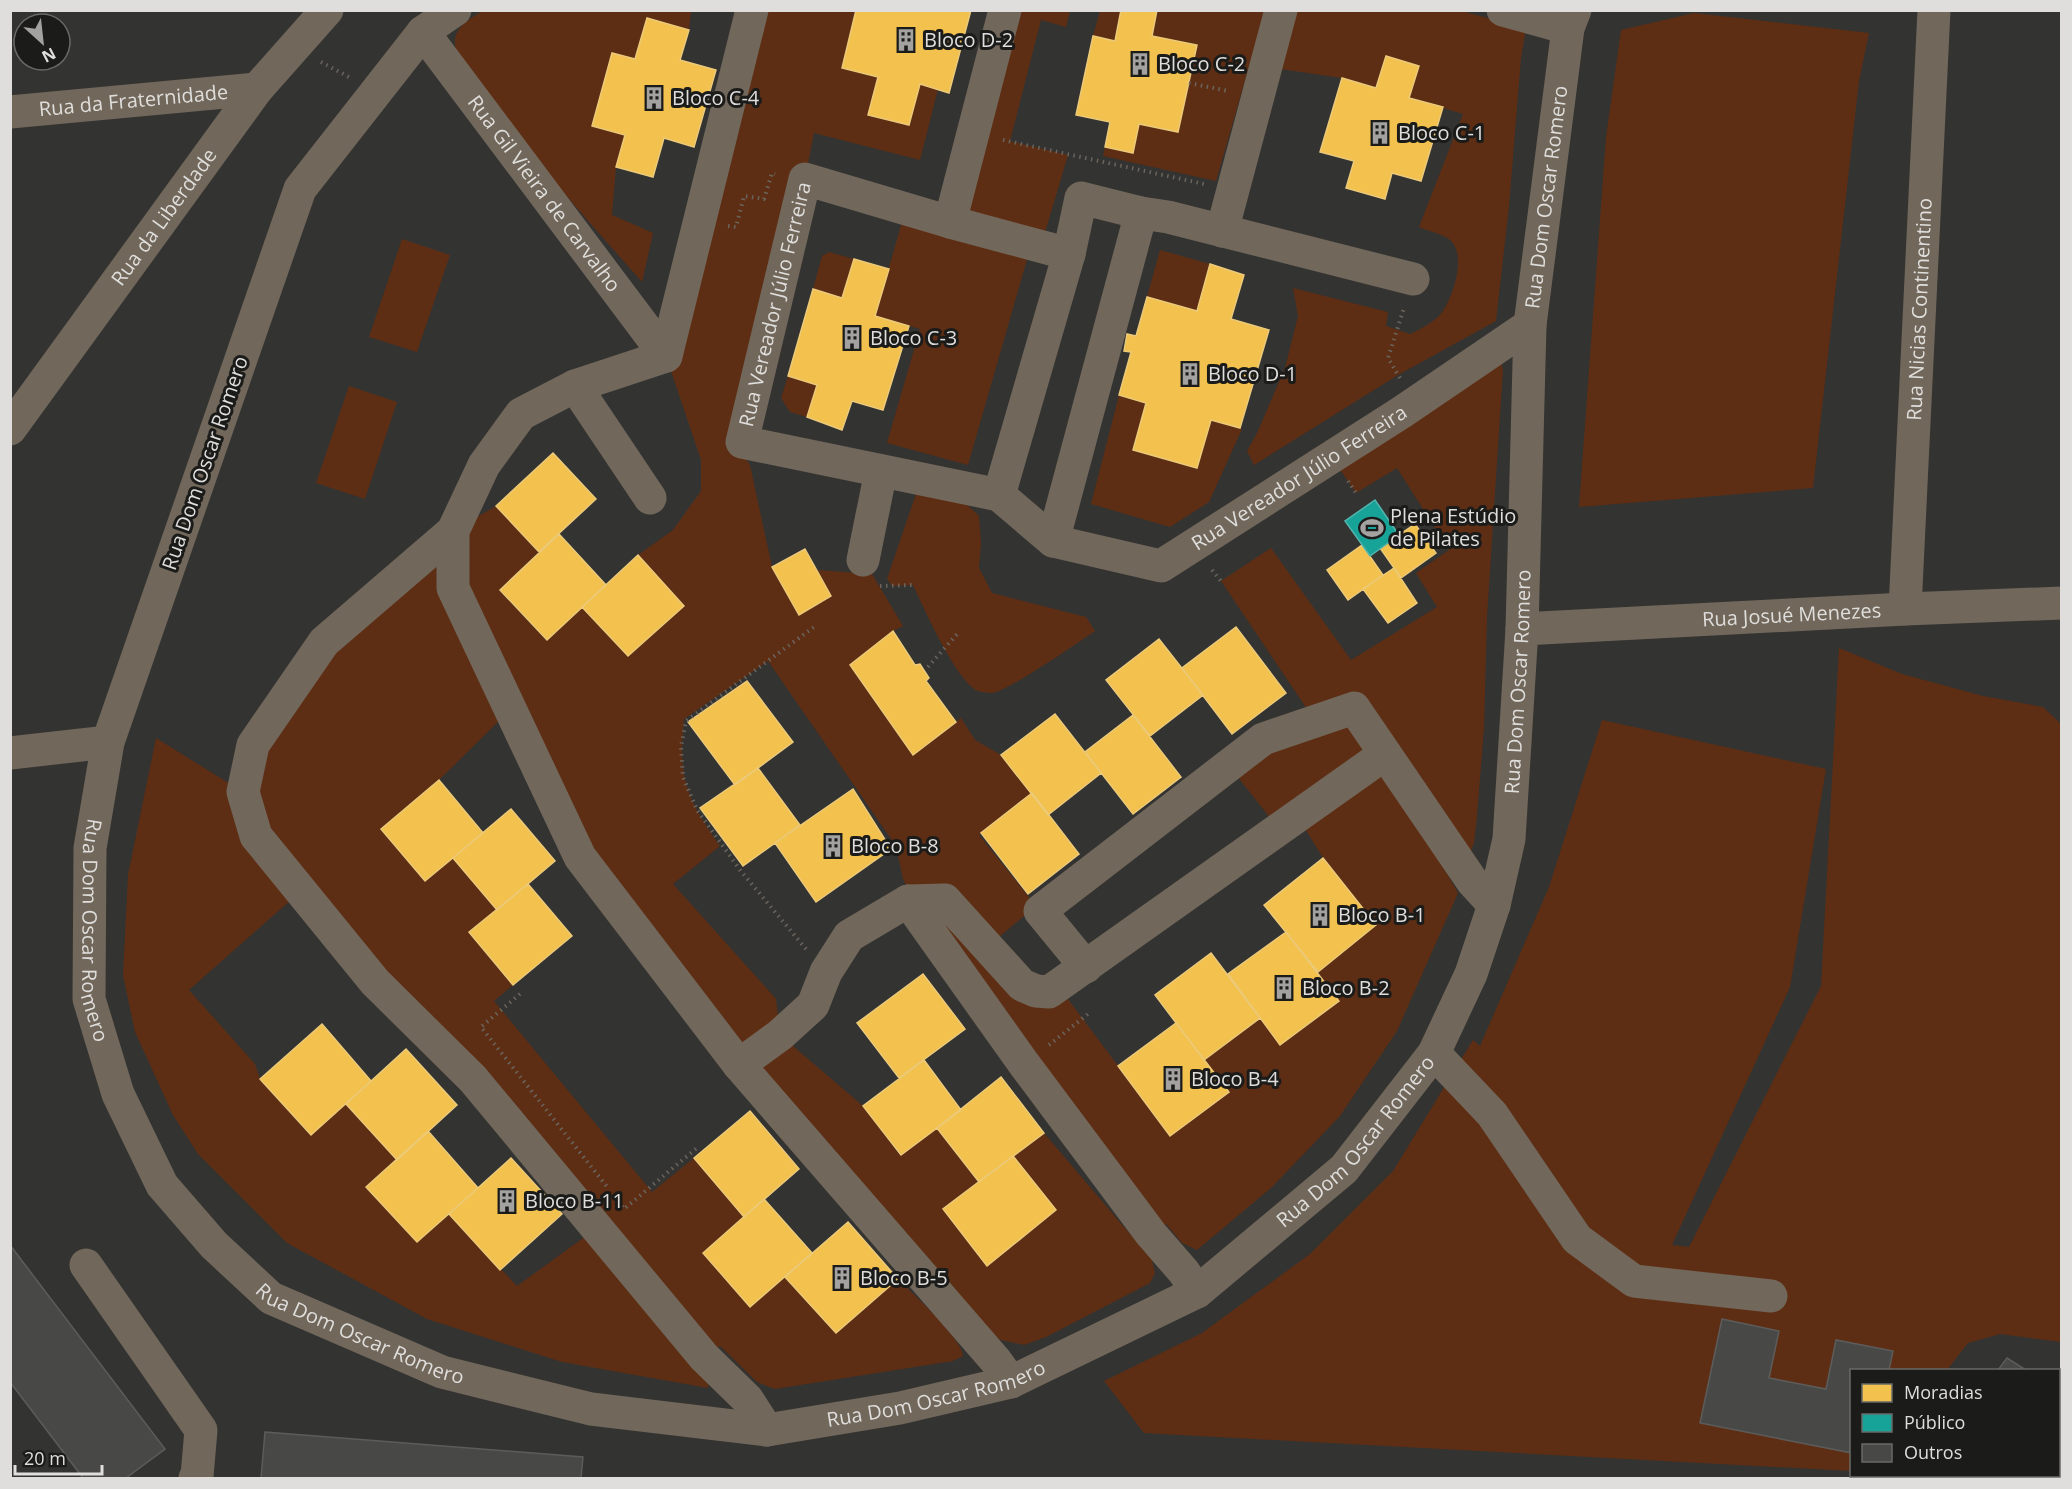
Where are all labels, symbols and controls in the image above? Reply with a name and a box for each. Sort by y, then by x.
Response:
north arrow [12,12,72,72]
place label: Bloco D-2 [924,26,1013,53]
building icon: Bloco D-2 [893,27,919,53]
text: N [38,43,60,68]
place label: Bloco C-2 [1158,50,1245,77]
building icon: Bloco C-2 [1127,51,1153,77]
street label: Rua da Fraternidade [38,78,229,122]
place label: Bloco C-4 [672,84,760,111]
street label: Rua Dom Oscar Romero [1518,84,1574,310]
building icon: Bloco C-4 [641,85,667,111]
street label: Rua Gil Vieira de Carvalho [462,89,627,297]
place label: Bloco C-1 [1398,119,1485,146]
building icon: Bloco C-1 [1367,120,1393,146]
street label: Rua da Liberdade [105,143,223,291]
street label: Rua Vereador Júlio Ferreira [732,179,817,429]
street label: Rua Nicias Continentino [1900,197,1938,421]
place label: Bloco C-3 [870,324,957,351]
building icon: Bloco C-3 [839,325,865,351]
street label: Rua Dom Oscar Romero [155,352,254,573]
place label: Bloco D-1 [1208,360,1297,387]
building icon: Bloco D-1 [1177,361,1203,387]
street label: Rua Vereador Júlio Ferreira [1186,398,1412,556]
place label: Plena Estúdio de Pilates [1390,502,1516,552]
sports icon: Plena Estúdio de Pilates [1359,515,1385,541]
street label: Rua Dom Oscar Romero [1498,569,1537,795]
street label: Rua Josué Menezes [1701,596,1882,633]
street label: Rua Dom Oscar Romero [75,817,115,1045]
place label: Bloco B-8 [851,832,939,859]
building icon: Bloco B-8 [820,833,846,859]
place label: Bloco B-1 [1338,901,1426,928]
building icon: Bloco B-1 [1307,902,1333,928]
place label: Bloco B-2 [1302,974,1390,1001]
building icon: Bloco B-2 [1271,975,1297,1001]
street label: Rua Dom Oscar Romero [1270,1050,1440,1233]
place label: Bloco B-4 [1191,1065,1279,1092]
building icon: Bloco B-4 [1160,1066,1186,1092]
place label: Bloco B-11 [525,1187,624,1214]
building icon: Bloco B-11 [494,1188,520,1214]
place label: Bloco B-5 [860,1264,948,1291]
building icon: Bloco B-5 [829,1265,855,1291]
street label: Rua Dom Oscar Romero [250,1277,467,1390]
street label: Rua Dom Oscar Romero [825,1353,1050,1433]
legend [1850,1369,2060,1477]
text: Moradias [1904,1380,1983,1404]
text: Público [1904,1410,1965,1434]
scale bar [15,1438,102,1476]
text: Outros [1904,1440,1962,1464]
text: 20 m [24,1446,66,1470]

